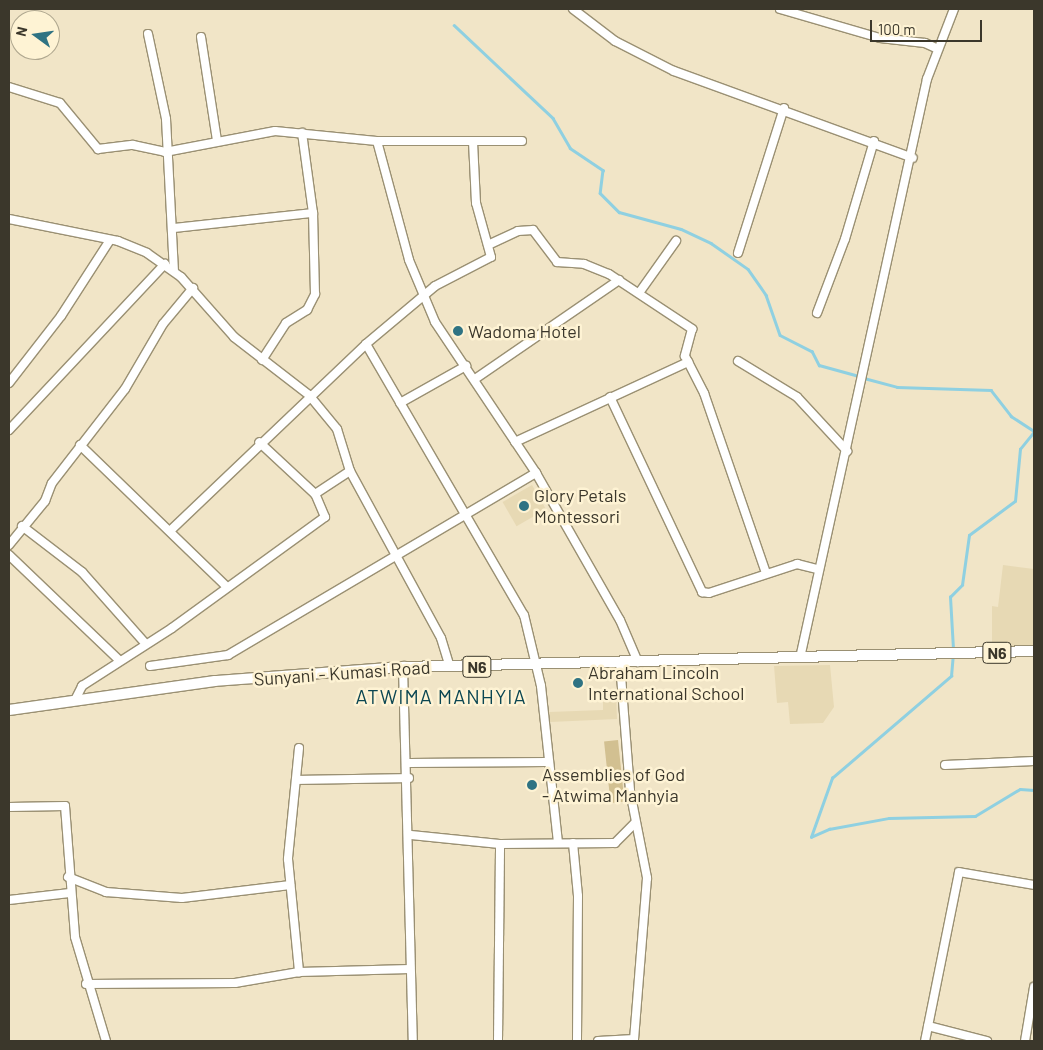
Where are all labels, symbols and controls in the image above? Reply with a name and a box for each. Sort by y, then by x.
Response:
north arrow [10,10,60,60]
scale bar [873,10,986,42]
text: 100 m [878,20,916,38]
text: N [12,25,30,38]
place label: Wadoma Hotel [468,320,581,342]
marker: Wadoma Hotel [452,325,464,337]
place label: Glory Petals Montessori [534,485,626,528]
marker: Glory Petals Montessori [518,500,530,512]
road number: N6 [982,640,1012,666]
road number: N6 [462,654,492,680]
street label: Sunyani - Kumasi Road [253,656,431,690]
place label: Abraham Lincoln International School [588,662,744,704]
marker: Abraham Lincoln International School [572,677,584,689]
district label: ATWIMA MANHYIA [354,684,528,708]
place label: Assemblies of God - Atwima Manhyia [542,764,685,806]
marker: Assemblies of God - Atwima Manhyia [526,779,538,791]

